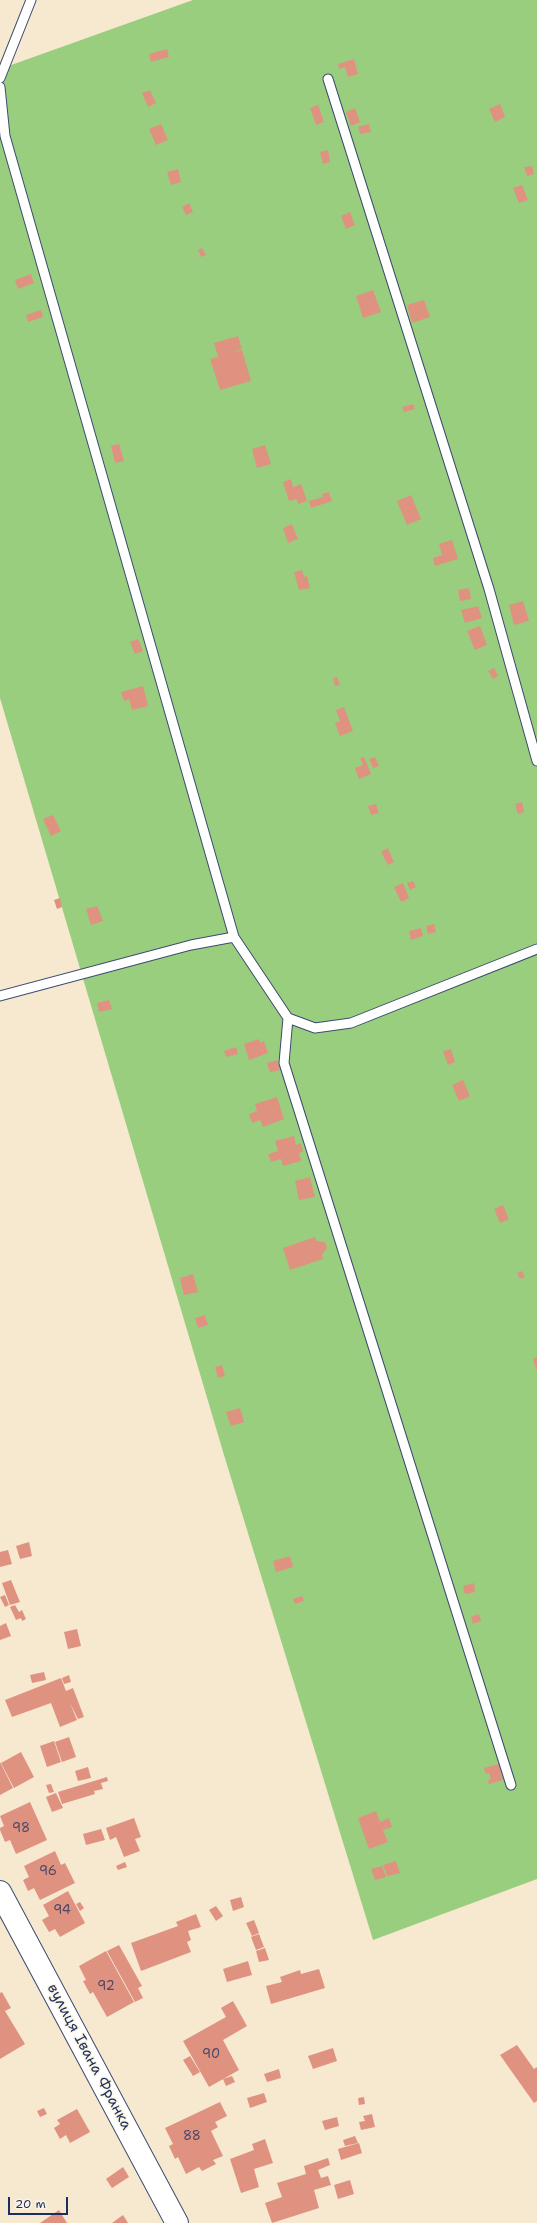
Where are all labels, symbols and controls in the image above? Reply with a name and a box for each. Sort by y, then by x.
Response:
house number: 98 [12,1821,30,1837]
house number: 96 [39,1864,57,1880]
house number: 94 [53,1903,71,1919]
house number: 92 [97,1979,115,1995]
street label: вулиця Івана Франка [43,1981,135,2133]
house number: 90 [202,2047,220,2063]
house number: 88 [183,2129,201,2145]
scale bar [10,2189,70,2215]
text: 20 m [15,2196,46,2212]

